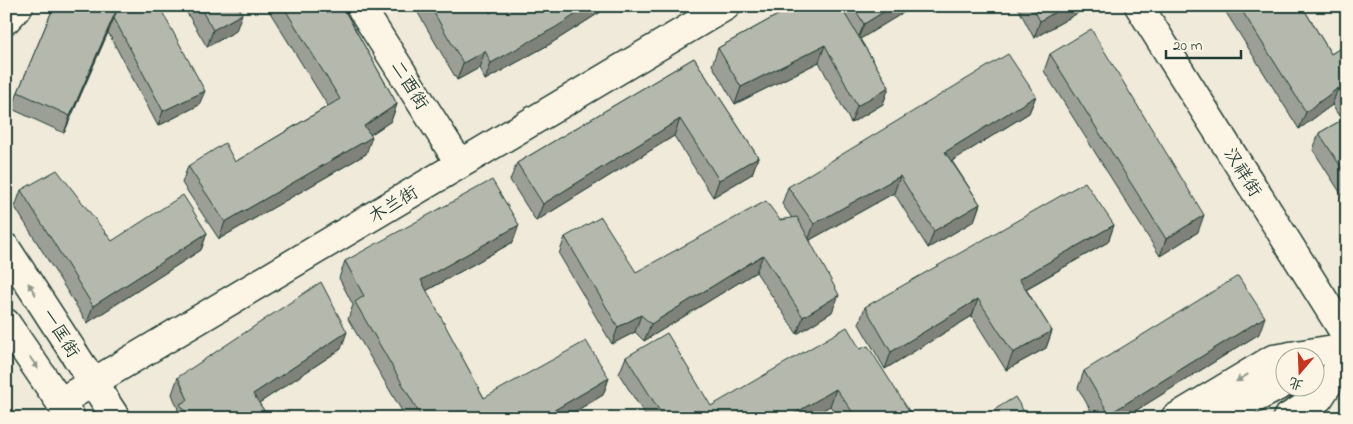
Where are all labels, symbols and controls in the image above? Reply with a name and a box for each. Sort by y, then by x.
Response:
scale bar [1166,28,1240,60]
text: 20 m [1173,35,1203,57]
street label: 二酉街 [383,56,434,116]
street label: 汉祥街 [1216,143,1267,203]
street label: 木兰街 [364,181,424,231]
one-way arrow [28,282,37,295]
street label: 一匡街 [34,304,85,364]
north arrow [1276,346,1326,396]
one-way arrow [29,356,39,370]
text: 北 [1286,371,1306,395]
one-way arrow [1236,373,1249,382]

